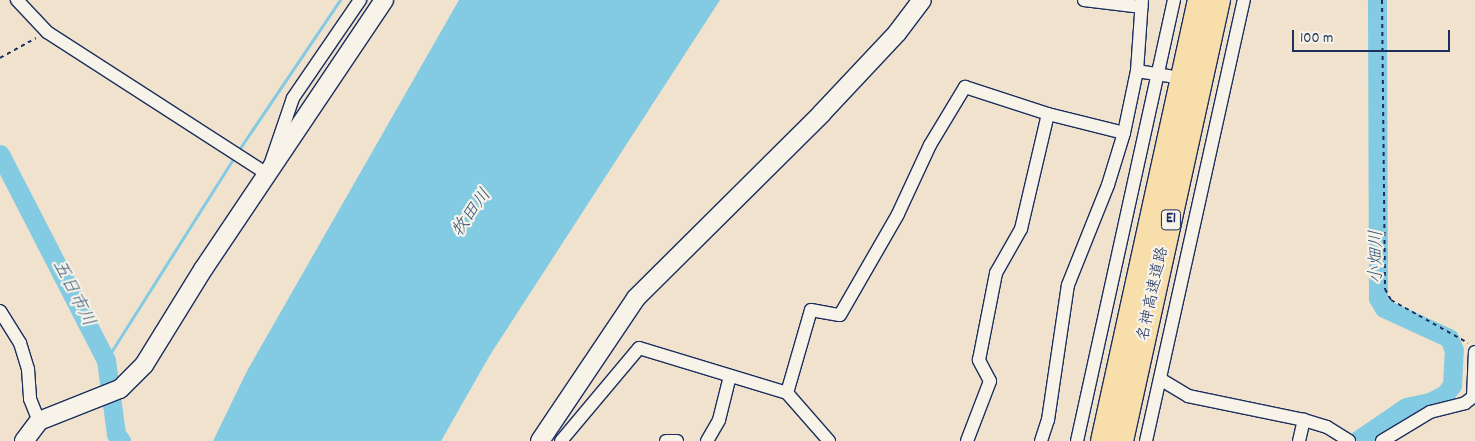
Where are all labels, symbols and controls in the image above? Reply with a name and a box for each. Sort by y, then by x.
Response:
scale bar [1295,20,1452,52]
text: 100 m [1300,28,1333,50]
water label: 牧田川 [448,186,498,242]
road number: E1 [1160,208,1182,232]
water label: 小畑川 [1367,230,1389,284]
street label: 名神高速道路 [1135,245,1173,343]
water label: 五日市川 [46,257,98,331]

